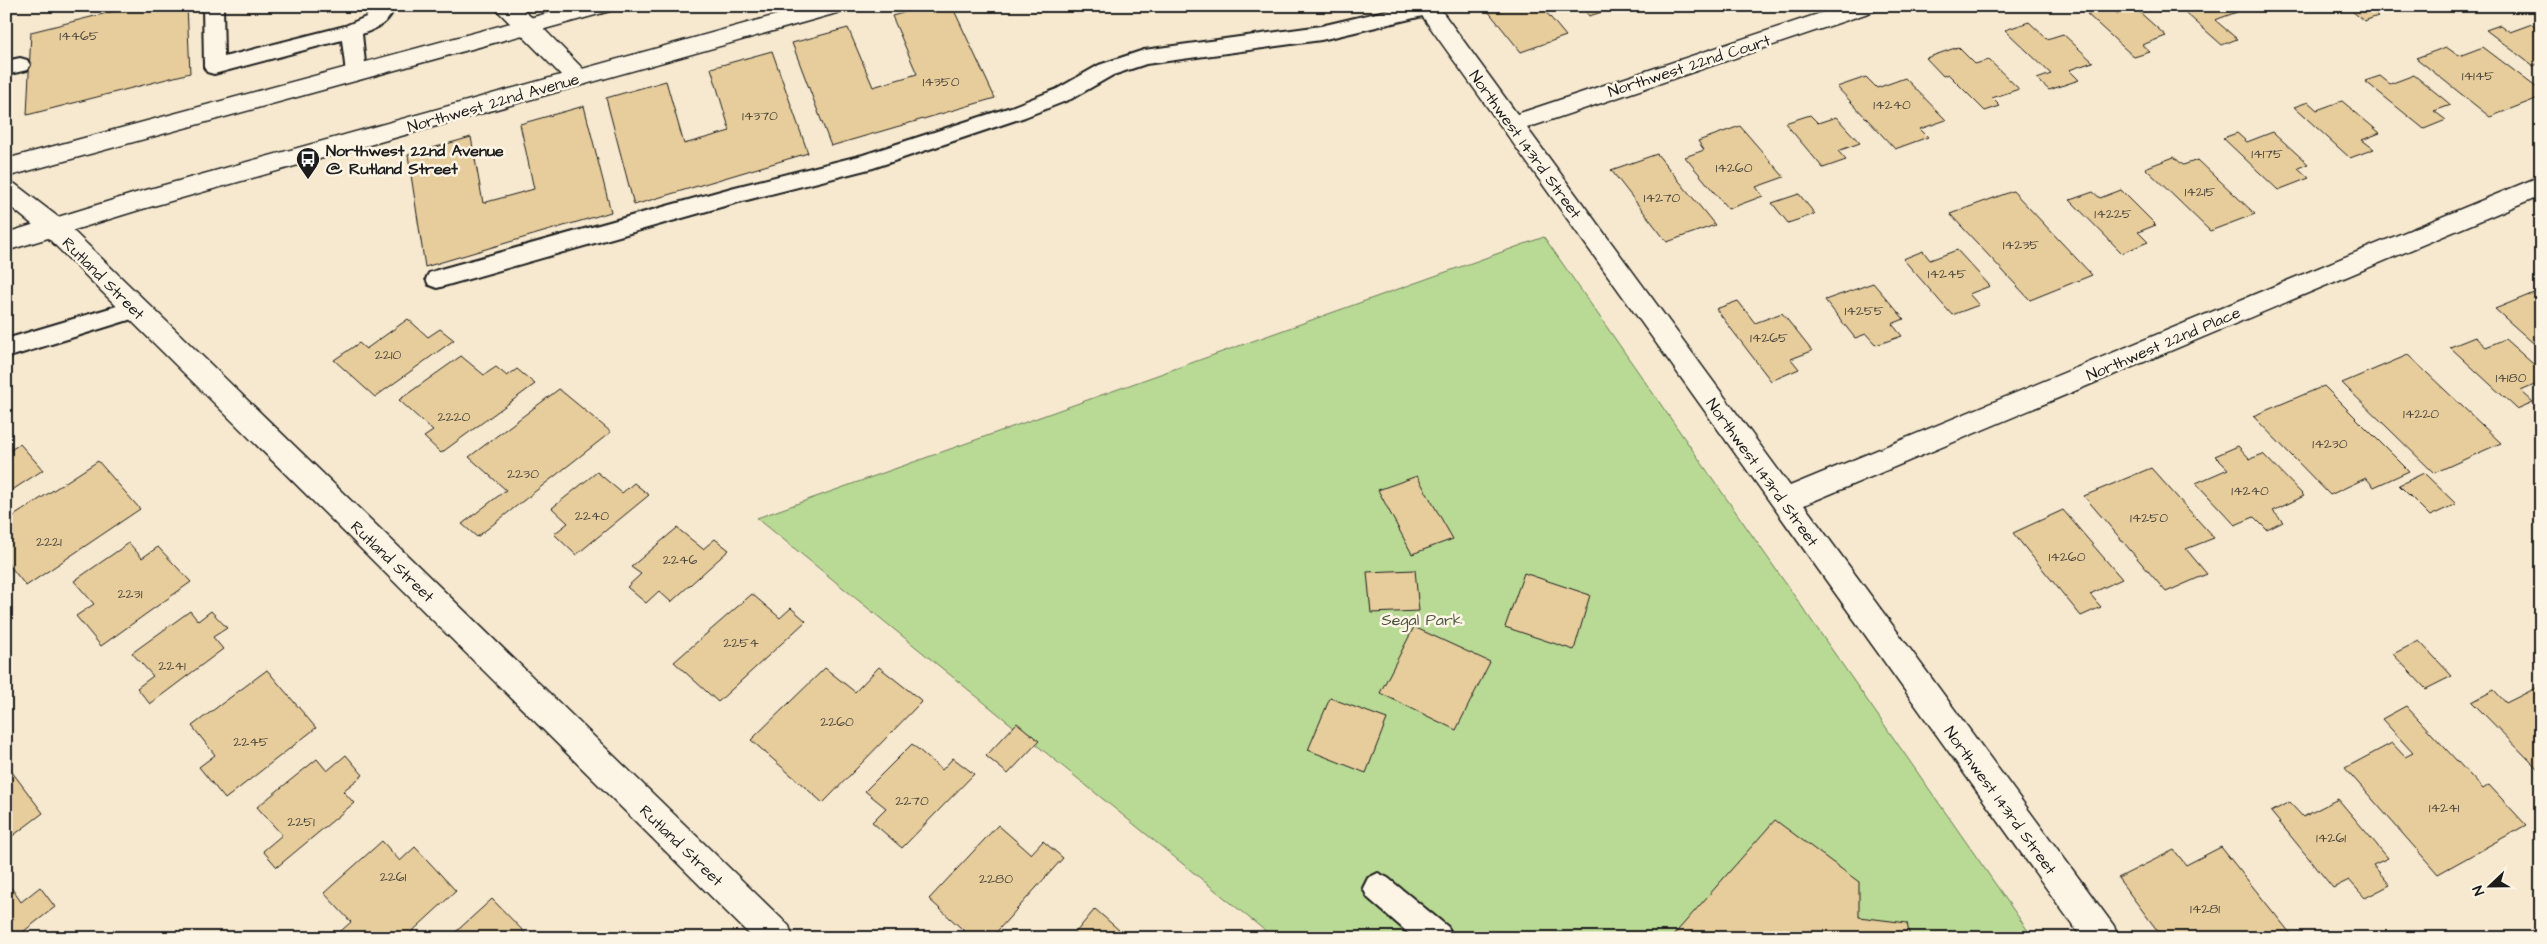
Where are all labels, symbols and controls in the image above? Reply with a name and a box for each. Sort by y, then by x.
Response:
house number: 14465 [59,26,99,46]
street label: Northwest 22nd Court [1605,29,1774,103]
street label: Northwest 143rd Street [1464,66,1587,224]
house number: 14145 [2462,66,2494,86]
street label: Northwest 22nd Avenue [405,68,582,138]
house number: 14350 [922,72,960,92]
house number: 14240 [1873,95,1911,115]
house number: 14370 [742,106,778,126]
place label: Northwest 22nd Avenue @ Rutland Street [326,140,504,180]
house number: 14175 [2251,144,2283,164]
bus stop icon: Northwest 22nd Avenue @ Rutland Street [295,146,321,180]
house number: 14260 [1716,158,1753,178]
house number: 14215 [2184,182,2216,202]
house number: 14270 [1644,188,1681,208]
house number: 14225 [2094,204,2132,224]
street label: Rutland Street [57,233,150,325]
house number: 14235 [2003,235,2039,255]
house number: 14245 [1928,264,1966,284]
house number: 14255 [1844,301,1884,321]
street label: Northwest 22nd Place [2083,301,2244,386]
house number: 14265 [1750,328,1788,348]
house number: 2210 [375,345,401,365]
house number: 14180 [2495,368,2527,388]
street label: Northwest 143rd Street [1701,394,1824,552]
house number: 14220 [2403,404,2439,424]
house number: 2220 [438,407,471,427]
house number: 14230 [2312,434,2348,454]
house number: 2230 [507,464,539,484]
house number: 14240 [2231,481,2269,501]
house number: 2240 [575,506,609,526]
house number: 14250 [2130,508,2168,528]
street label: Rutland Street [346,516,439,608]
house number: 2221 [36,532,62,552]
house number: 14260 [2049,547,2086,567]
house number: 2246 [663,550,697,570]
house number: 2231 [118,584,143,604]
park label: Segal Park [1381,609,1463,632]
house number: 2254 [723,633,759,653]
house number: 2241 [158,656,186,676]
house number: 2260 [820,712,854,732]
street label: Northwest 143rd Street [1939,722,2062,880]
house number: 2245 [233,732,269,752]
house number: 2270 [895,791,929,811]
house number: 14241 [2429,798,2460,818]
street label: Rutland Street [635,800,728,892]
house number: 2251 [287,812,315,832]
house number: 14261 [2316,828,2346,848]
north arrow [2464,862,2514,912]
house number: 2261 [380,867,407,887]
house number: 2280 [979,869,1013,889]
text: N [2468,882,2490,898]
house number: 14281 [2190,899,2220,919]

